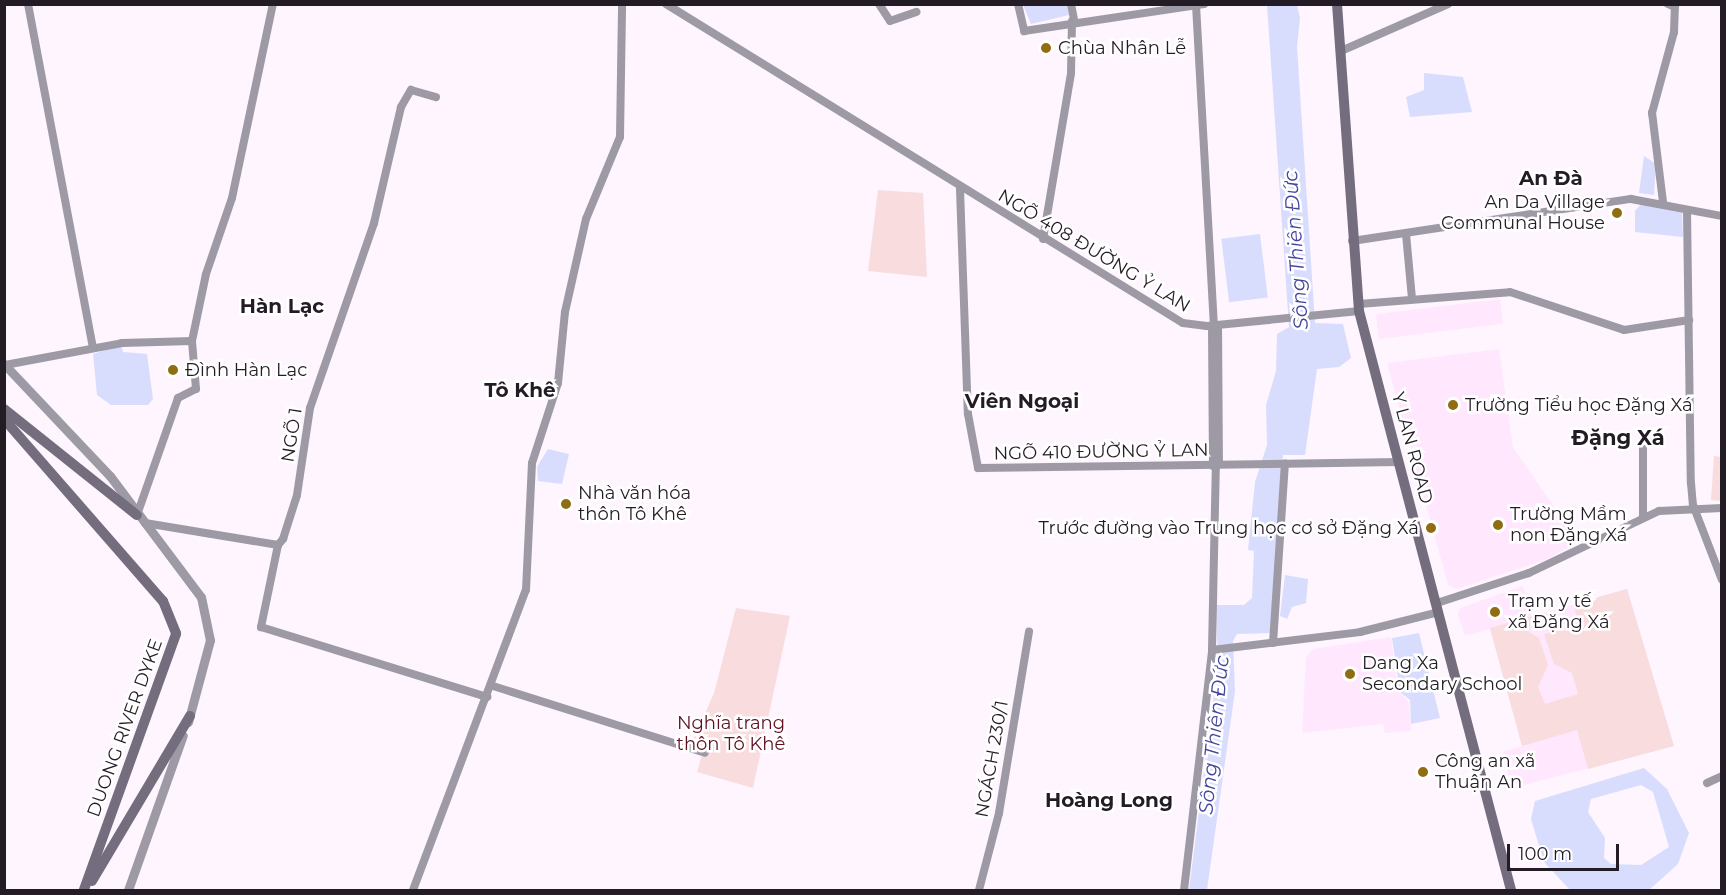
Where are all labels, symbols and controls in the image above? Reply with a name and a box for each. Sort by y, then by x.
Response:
place label: Chùa Nhân Lễ [1058,37,1186,59]
marker: Chùa Nhân Lễ [1039,41,1053,55]
district label: An Đà [1519,166,1583,190]
water label: Sông Thiên Đức [1278,170,1314,330]
street label: NGÕ 408 ĐƯỜNG Ỷ LAN [994,185,1194,317]
place label: An Da Village Communal House [1441,192,1605,234]
marker: An Da Village Communal House [1610,206,1624,220]
district label: Hàn Lạc [240,294,324,318]
place label: Đình Hàn Lạc [185,359,307,381]
marker: Đình Hàn Lạc [166,363,180,377]
district label: Tô Khê [484,378,556,402]
district label: Viên Ngoại [965,389,1079,413]
street label: Y LAN ROAD [1387,390,1437,506]
place label: Trường Tiểu học Đặng Xá [1465,394,1693,416]
marker: Trường Tiểu học Đặng Xá [1446,398,1460,412]
street label: NGÕ 1 [277,406,307,464]
district label: Đặng Xá [1571,425,1665,451]
street label: NGÕ 410 ĐƯỜNG Ỷ LAN [993,439,1209,465]
place label: Nhà văn hóa thôn Tô Khê [578,483,691,526]
marker: Nhà văn hóa thôn Tô Khê [559,497,573,511]
place label: Trường Mầm non Đặng Xá [1510,504,1627,546]
place label: Trước đường vào Trung học cơ sở Đặng Xá [1039,517,1419,539]
marker: Trường Mầm non Đặng Xá [1491,518,1505,532]
marker: Trước đường vào Trung học cơ sở Đặng Xá [1424,521,1438,535]
place label: Trạm y tế xã Đặng Xá [1508,591,1610,634]
marker: Trạm y tế xã Đặng Xá [1486,603,1504,621]
street label: DUONG RIVER DYKE [83,636,167,820]
place label: Dang Xa Secondary School [1362,653,1522,696]
water label: Sông Thiên Đức [1194,654,1234,816]
marker: Dang Xa Secondary School [1343,667,1357,681]
street label: NGÁCH 230/1 [971,699,1013,819]
park label: Nghĩa trang thôn Tô Khê [677,713,785,756]
place label: Công an xã Thuận An [1435,751,1535,794]
marker: Công an xã Thuận An [1416,765,1430,779]
district label: Hoàng Long [1045,788,1173,812]
scale bar [1510,832,1622,870]
text: 100 m [1518,843,1572,865]

